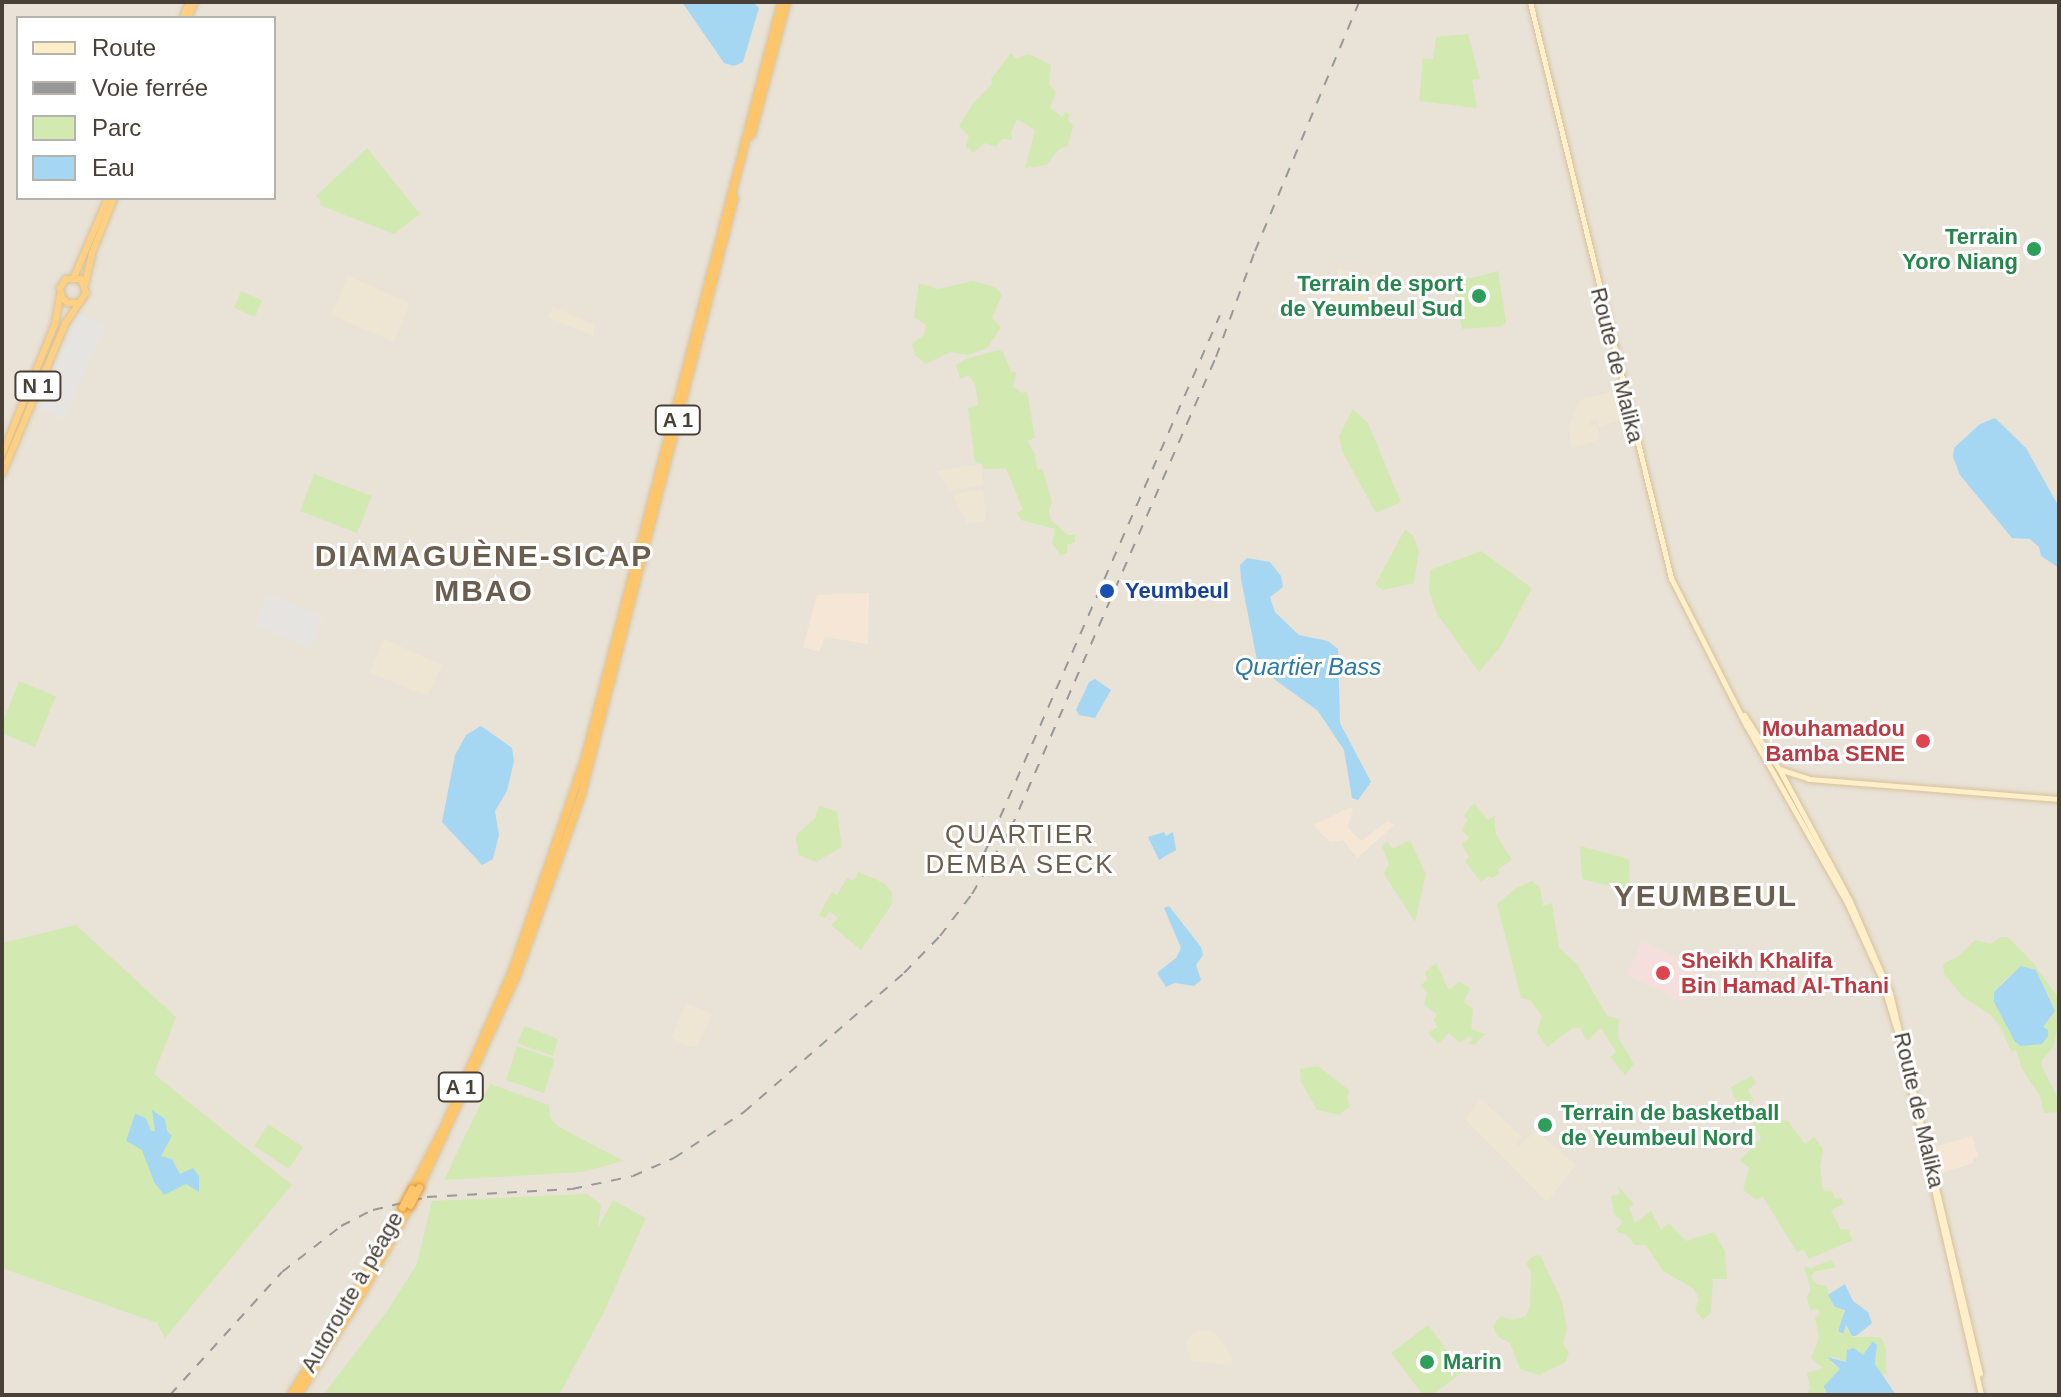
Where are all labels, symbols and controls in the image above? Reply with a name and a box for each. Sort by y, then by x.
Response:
legend [16,16,276,200]
text: Route [92,34,156,61]
text: Voie ferrée [92,74,208,101]
text: Parc [92,114,141,141]
text: Eau [92,154,135,181]
place label: Terrain Yoro Niang [1902,223,2018,274]
marker: Terrain Yoro Niang [2025,240,2043,258]
place label: Terrain de sport de Yeumbeul Sud [1280,270,1463,322]
street label: Route de Malika [1585,285,1649,445]
marker: Terrain de sport de Yeumbeul Sud [1470,287,1488,305]
road number: N 1 [14,370,62,402]
road number: A 1 [654,404,702,436]
district label: DIAMAGUÈNE-SICAP MBAO [315,538,653,608]
place label: Yeumbeul [1125,578,1229,604]
marker: Yeumbeul [1096,580,1118,602]
water label: Quartier Bass [1235,653,1381,681]
place label: Mouhamadou Bamba SENE [1762,715,1905,766]
marker: Mouhamadou Bamba SENE [1912,730,1934,752]
district label: QUARTIER DEMBA SECK [925,819,1115,880]
district label: YEUMBEUL [1614,878,1798,914]
place label: Sheikh Khalifa Bin Hamad Al-Thani [1681,947,1890,998]
marker: Sheikh Khalifa Bin Hamad Al-Thani [1652,962,1674,984]
street label: Route de Malika [1888,1030,1950,1190]
road number: A 1 [437,1071,485,1103]
place label: Terrain de basketball de Yeumbeul Nord [1561,1099,1779,1150]
marker: Terrain de basketball de Yeumbeul Nord [1536,1116,1554,1134]
street label: Autoroute à péage [295,1207,409,1377]
place label: Marin [1443,1349,1502,1375]
marker: Marin [1418,1353,1436,1371]

